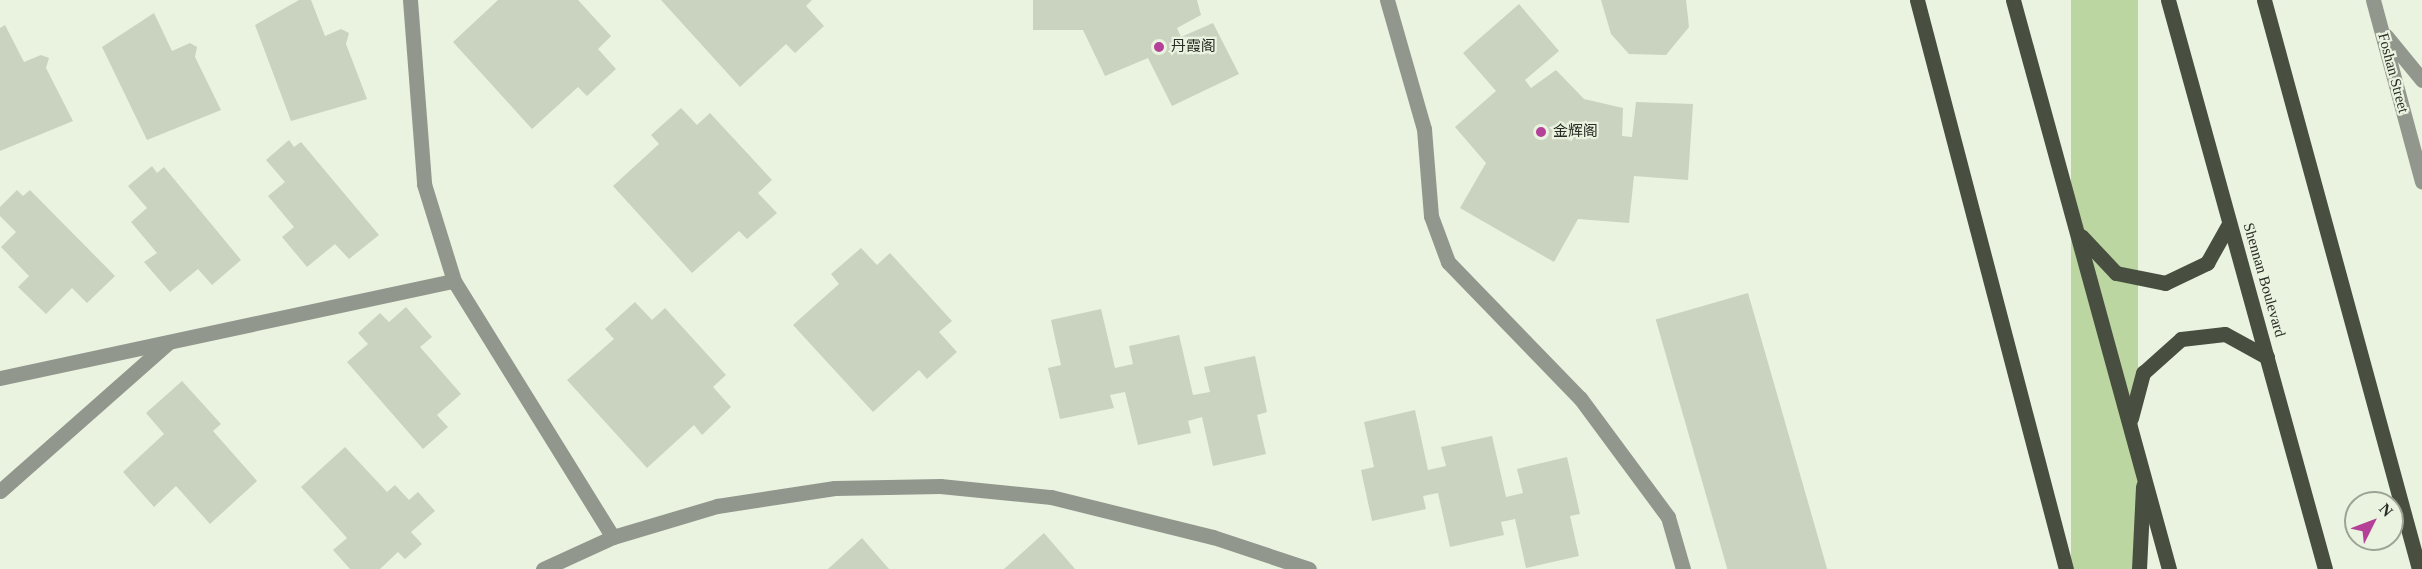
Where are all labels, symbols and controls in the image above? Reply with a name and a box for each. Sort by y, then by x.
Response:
street label: Foshan Street [2374,31,2412,115]
place label: 丹霞阁 [1171,38,1216,56]
marker: 丹霞阁 [1152,40,1166,54]
place label: 金辉阁 [1553,123,1598,141]
marker: 金辉阁 [1534,125,1548,139]
street label: Shennan Boulevard [2239,221,2289,339]
north arrow [2344,491,2404,551]
text: N [2376,500,2396,520]

